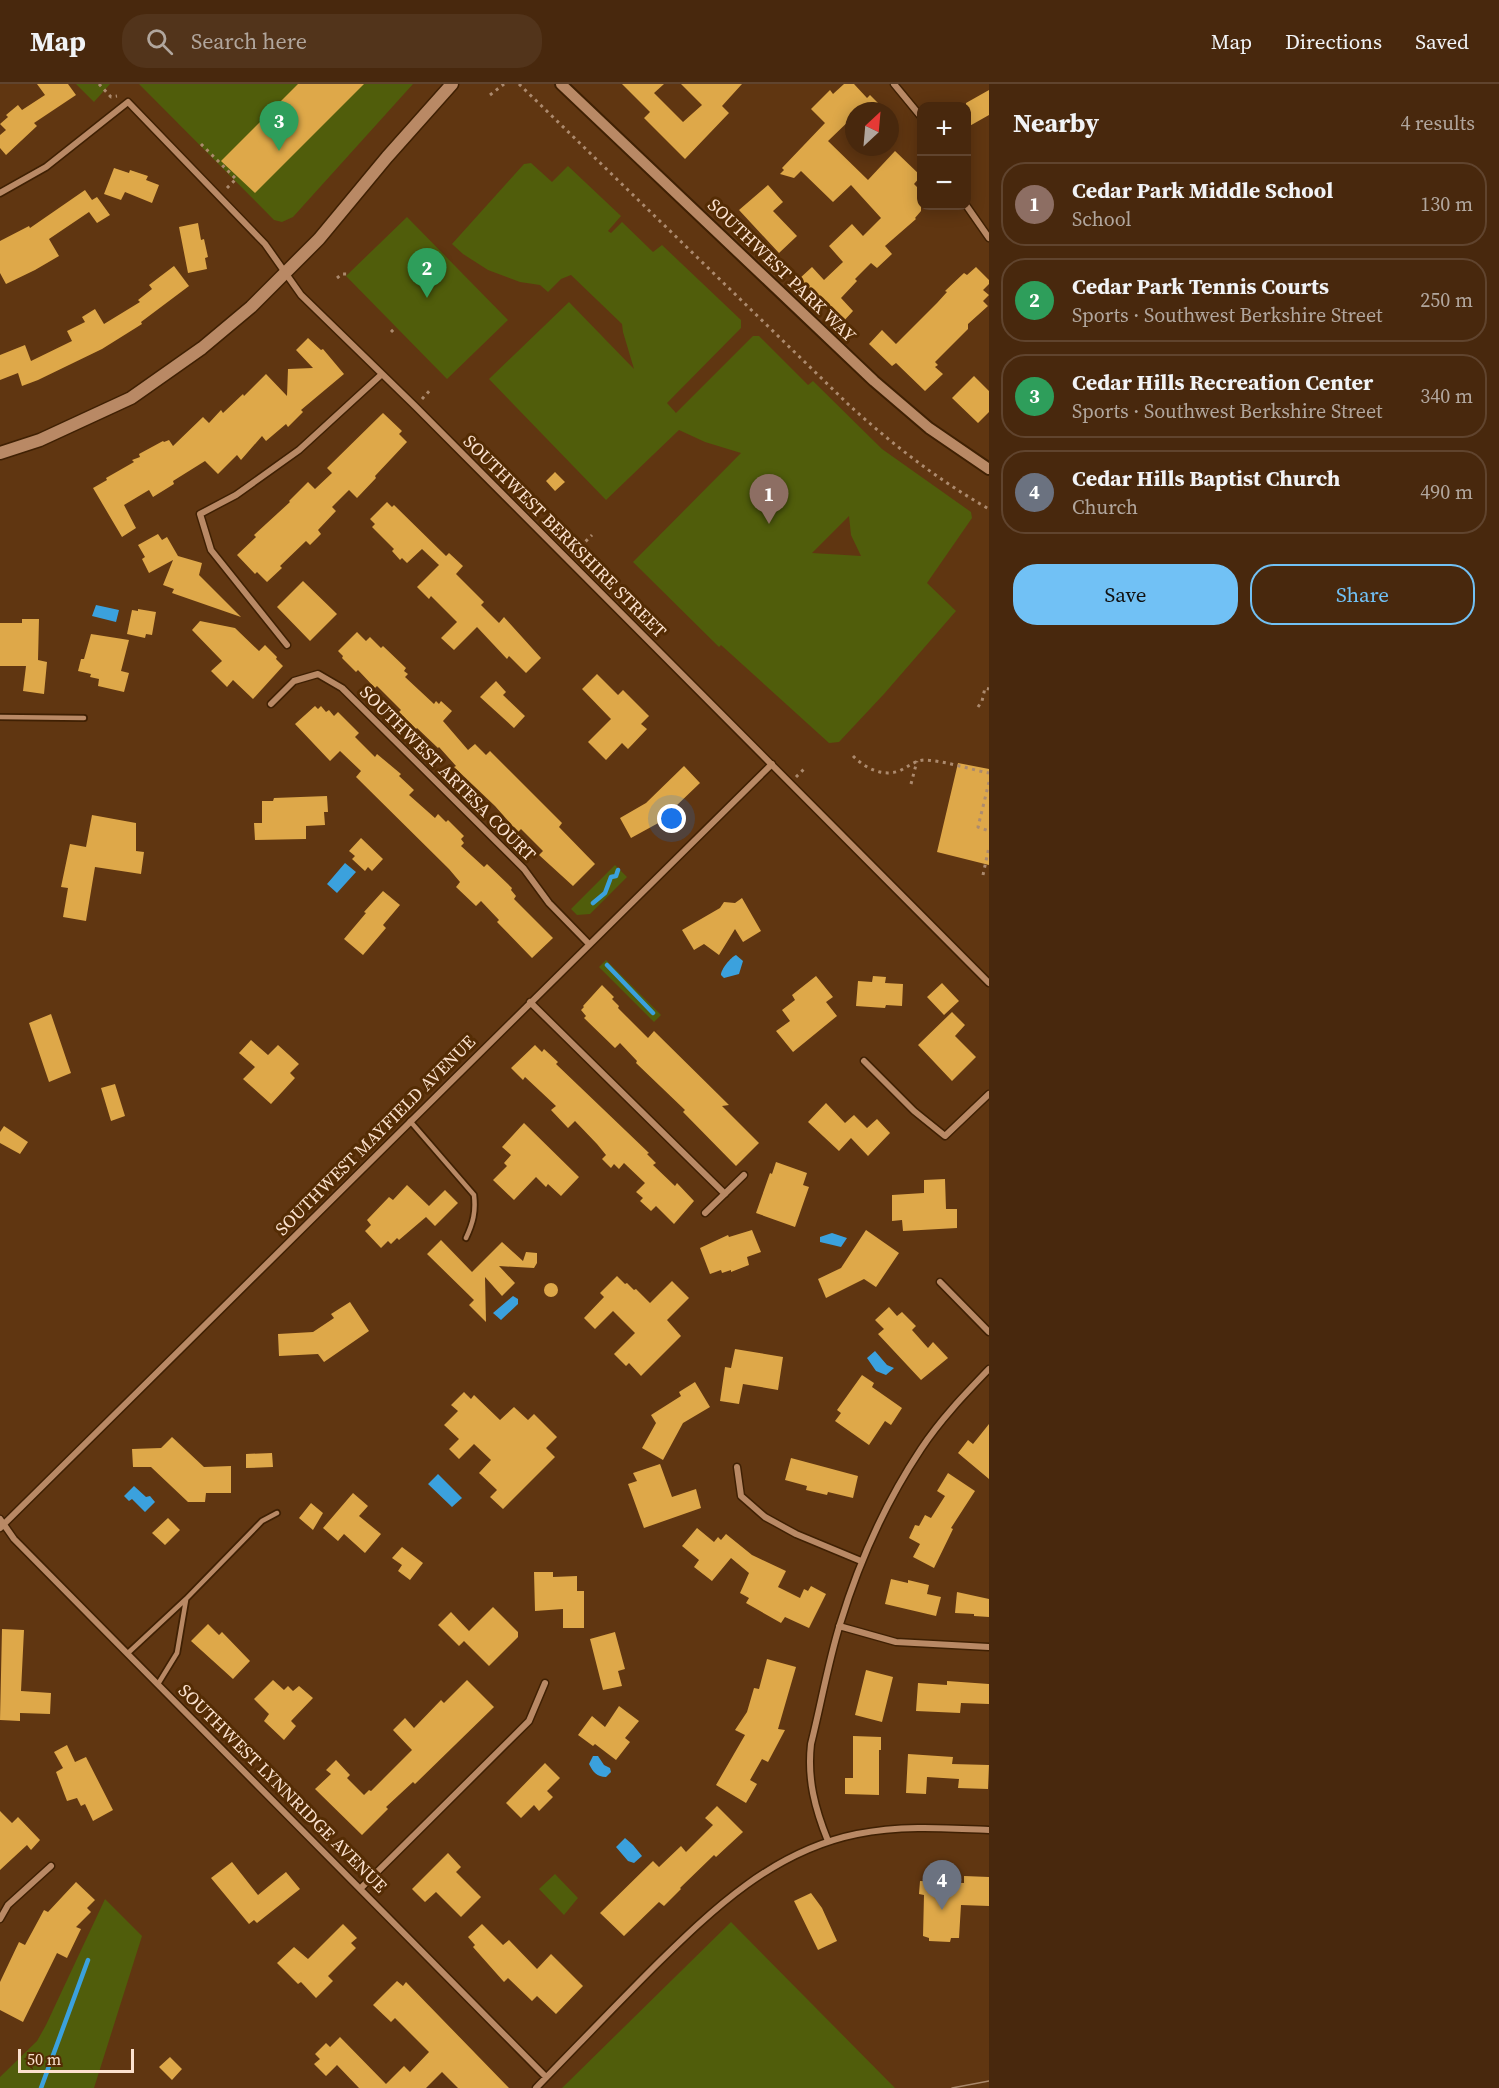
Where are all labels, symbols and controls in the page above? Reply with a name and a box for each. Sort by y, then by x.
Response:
search box [122,14,542,68]
text: Map [30,22,86,60]
icon: search [143,25,176,58]
text: Search here [191,26,307,56]
text: Map [1211,27,1252,56]
text: Directions [1285,27,1382,56]
text: Saved [1415,27,1469,56]
pin: 3 [260,101,298,151]
north arrow [845,102,899,156]
map controls [917,102,971,210]
button: + [917,102,971,156]
text: Nearby [1013,105,1099,141]
text: 4 results [1400,109,1475,137]
button: − [917,156,971,210]
text: Cedar Park Middle School [1072,175,1333,205]
text: 1 [1029,190,1040,218]
text: 130 m [1420,190,1473,218]
street label: SOUTHWEST PARK WAY [702,193,862,348]
text: School [1072,205,1132,233]
pin: 2 [408,248,446,298]
text: Cedar Park Tennis Courts [1072,271,1329,301]
text: 2 [1029,286,1040,314]
text: 250 m [1420,286,1473,314]
text: Sports · Southwest Berkshire Street [1072,301,1383,329]
text: Cedar Hills Recreation Center [1072,367,1373,397]
text: 3 [1029,382,1040,410]
text: 340 m [1420,382,1473,410]
text: Sports · Southwest Berkshire Street [1072,397,1383,425]
street label: SOUTHWEST BERKSHIRE STREET [458,429,672,643]
text: Cedar Hills Baptist Church [1072,463,1340,493]
pin: 1 [750,474,788,524]
text: 4 [1029,478,1040,506]
text: 490 m [1420,478,1473,506]
text: Church [1072,493,1138,521]
button: Save [1013,564,1238,625]
button: Share [1250,564,1475,625]
street label: SOUTHWEST ARTESA COURT [354,679,542,867]
your location [657,804,686,833]
street label: SOUTHWEST MAYFIELD AVENUE [269,1029,481,1241]
street label: SOUTHWEST LYNNRIDGE AVENUE [173,1678,393,1898]
pin: 4 [922,1860,962,1910]
scale bar [18,2046,134,2074]
text: 50 m [27,2048,61,2070]

